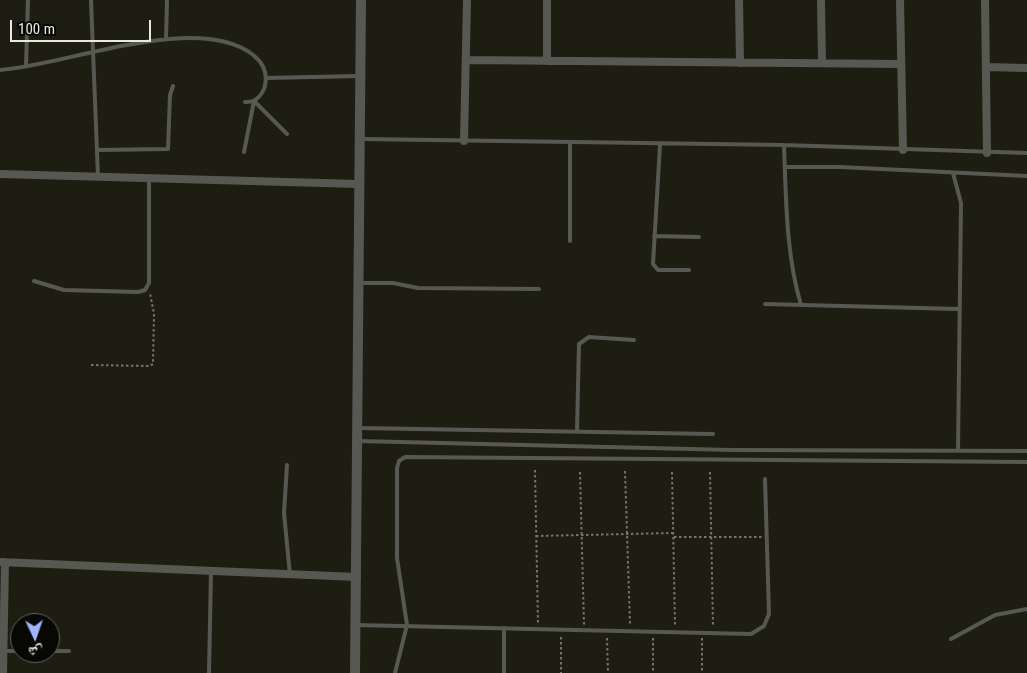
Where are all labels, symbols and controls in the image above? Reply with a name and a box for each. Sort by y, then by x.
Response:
scale bar [12,10,154,42]
text: 100 m [18,20,55,38]
north arrow [10,613,60,663]
text: ش [28,644,44,660]

